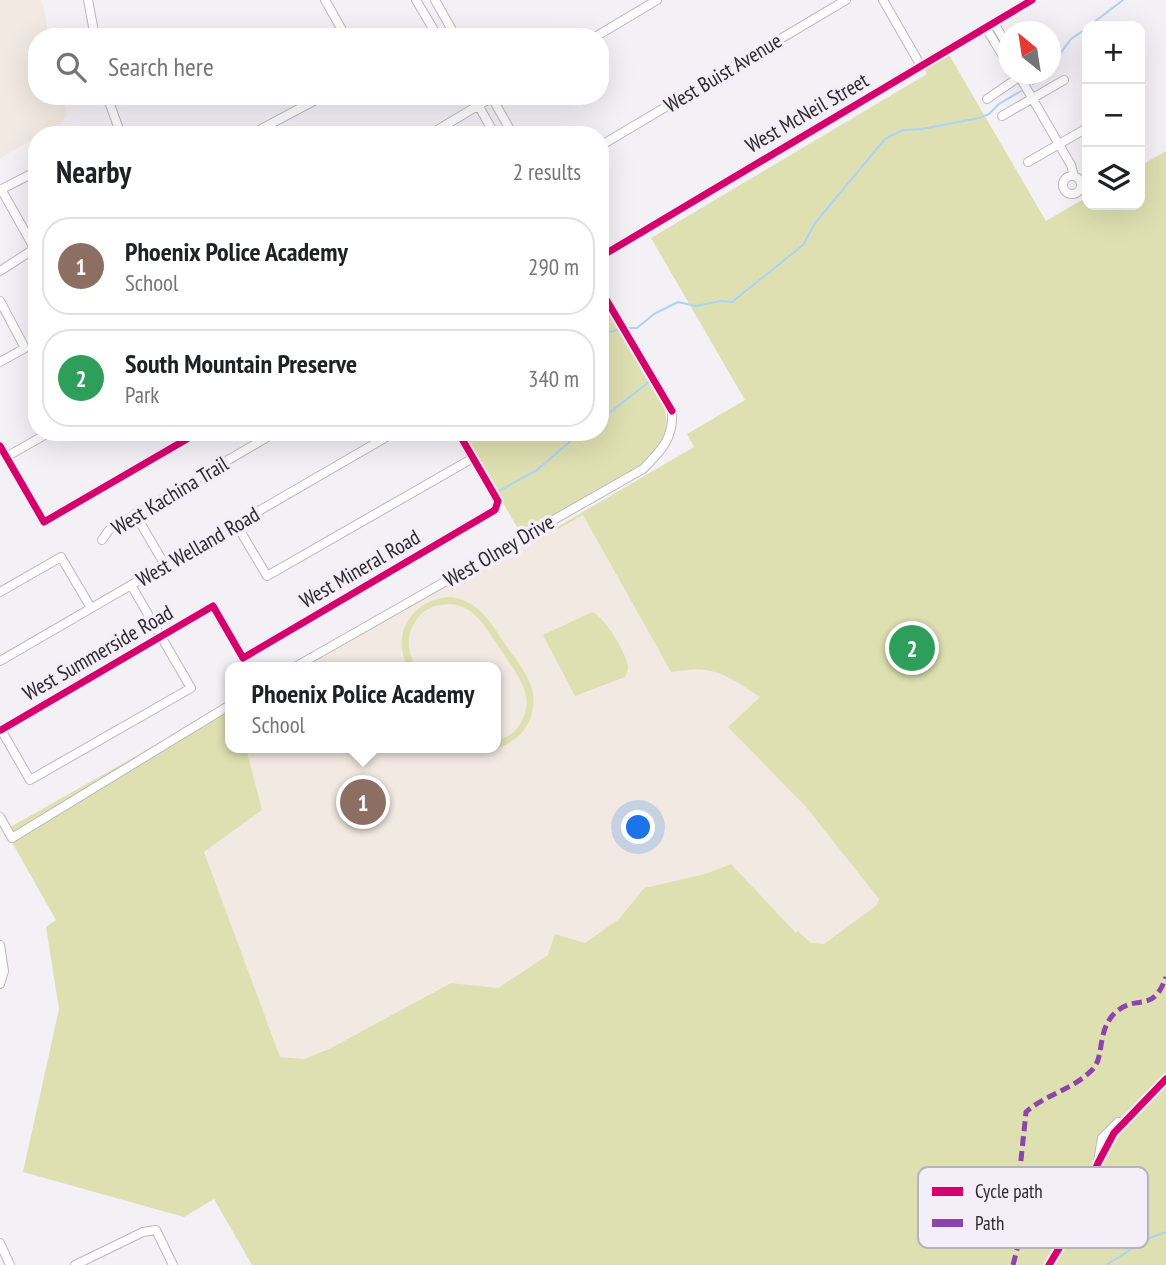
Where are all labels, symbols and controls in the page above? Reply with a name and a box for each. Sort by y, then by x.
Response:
north arrow [998,21,1061,84]
map controls [1082,21,1145,210]
button: + [1082,21,1145,84]
street label: West Buist Avenue [659,27,787,118]
search box [28,28,609,105]
icon: search [52,48,90,86]
text: Search here [108,50,214,83]
street label: West McNeil Street [740,66,873,159]
button: − [1082,84,1145,147]
button: layers [1082,147,1145,210]
text: Nearby [56,152,131,191]
text: 2 results [513,157,581,186]
text: Phoenix Police Academy [125,235,348,268]
text: 1 [76,252,87,281]
text: 290 m [528,252,579,281]
text: School [125,268,178,297]
text: South Mountain Preserve [125,347,357,380]
text: 2 [76,364,87,393]
text: 340 m [528,364,579,393]
text: Park [125,380,159,409]
street label: West Kachina Trail [106,450,233,541]
street label: West Welland Road [131,500,264,593]
street label: West Olney Drive [439,508,559,593]
street label: West Mineral Road [295,523,425,614]
street label: West Summerside Road [18,599,178,706]
pin: 2 [889,622,935,674]
popup [225,662,501,753]
text: Phoenix Police Academy [252,677,474,710]
text: School [252,710,305,739]
pin: 1 [340,776,386,828]
your location [621,810,655,844]
legend [918,1167,1148,1248]
text: Cycle path [975,1179,1043,1203]
text: Path [975,1211,1004,1235]

